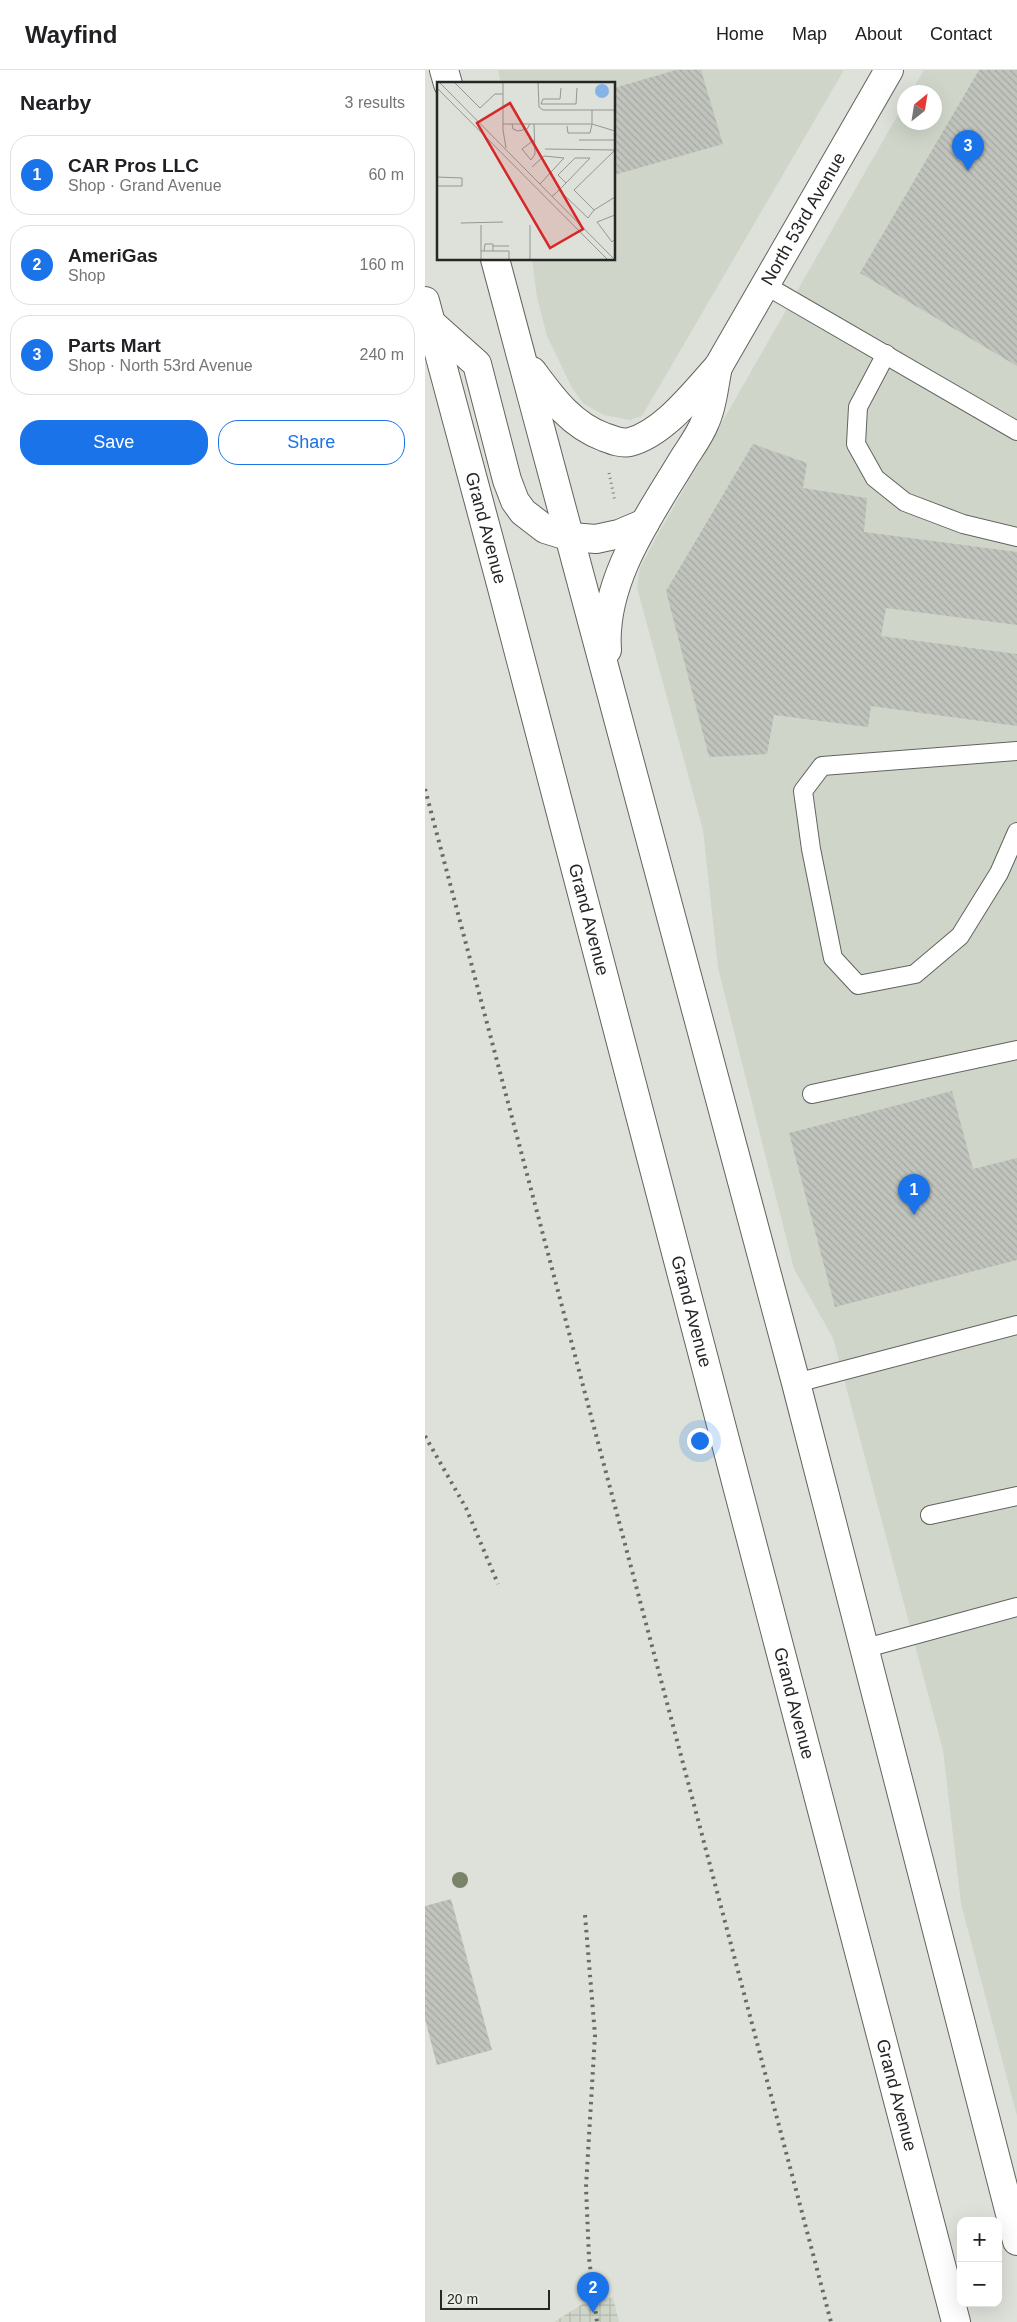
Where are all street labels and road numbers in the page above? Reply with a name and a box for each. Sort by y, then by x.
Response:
street label: North 53rd Avenue [757,149,849,289]
street label: Grand Avenue [461,470,510,586]
street label: Grand Avenue [565,862,613,978]
street label: Grand Avenue [667,1253,716,1370]
street label: Grand Avenue [770,1645,818,1761]
street label: Grand Avenue [872,2037,921,2153]

